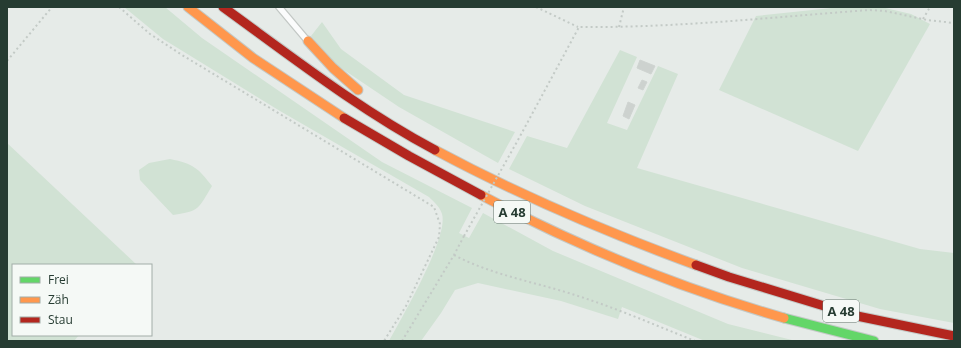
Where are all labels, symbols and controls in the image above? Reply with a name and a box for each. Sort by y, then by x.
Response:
road number: A 48 [494,201,530,223]
legend [12,264,152,336]
text: Frei [48,271,69,288]
text: Zäh [48,291,69,308]
road number: A 48 [823,300,859,322]
text: Stau [48,311,73,328]

